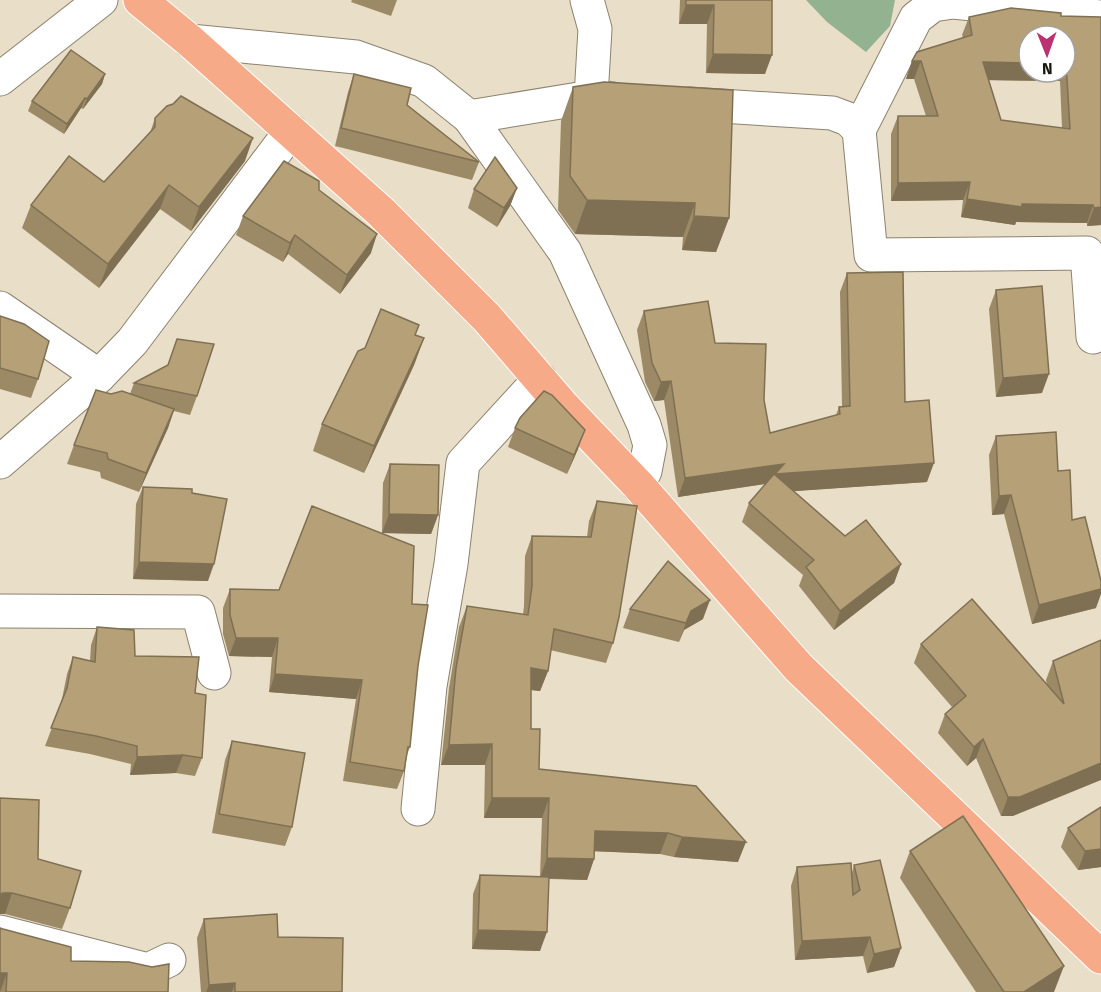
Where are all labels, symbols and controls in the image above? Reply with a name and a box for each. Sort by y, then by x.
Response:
north arrow [1017,24,1077,84]
text: N [1042,59,1053,78]

